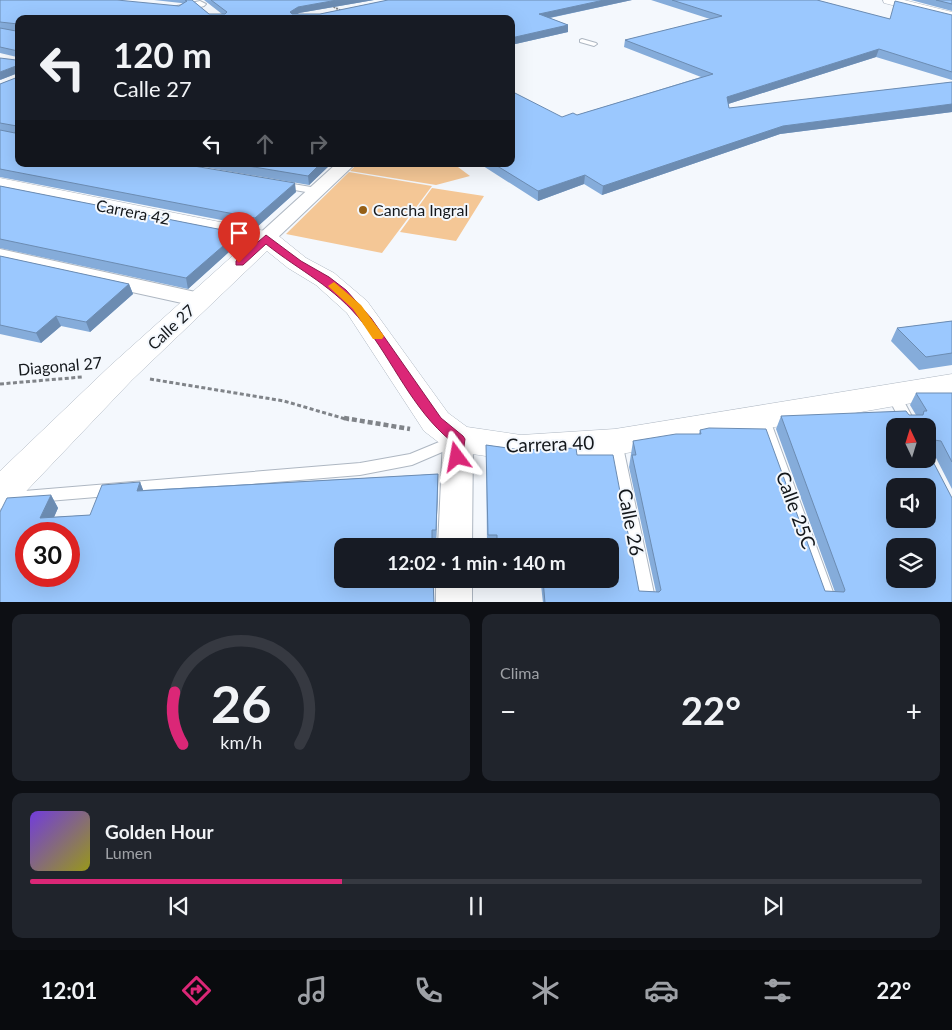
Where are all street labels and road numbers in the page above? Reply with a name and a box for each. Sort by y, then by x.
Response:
street label: Carrera 42 [95,195,172,228]
street label: Calle 27 [143,300,198,353]
street label: Diagonal 27 [17,352,103,379]
street label: Carrera 40 [505,430,595,457]
street label: Calle 25C [772,468,821,552]
street label: Calle 26 [614,486,649,557]

